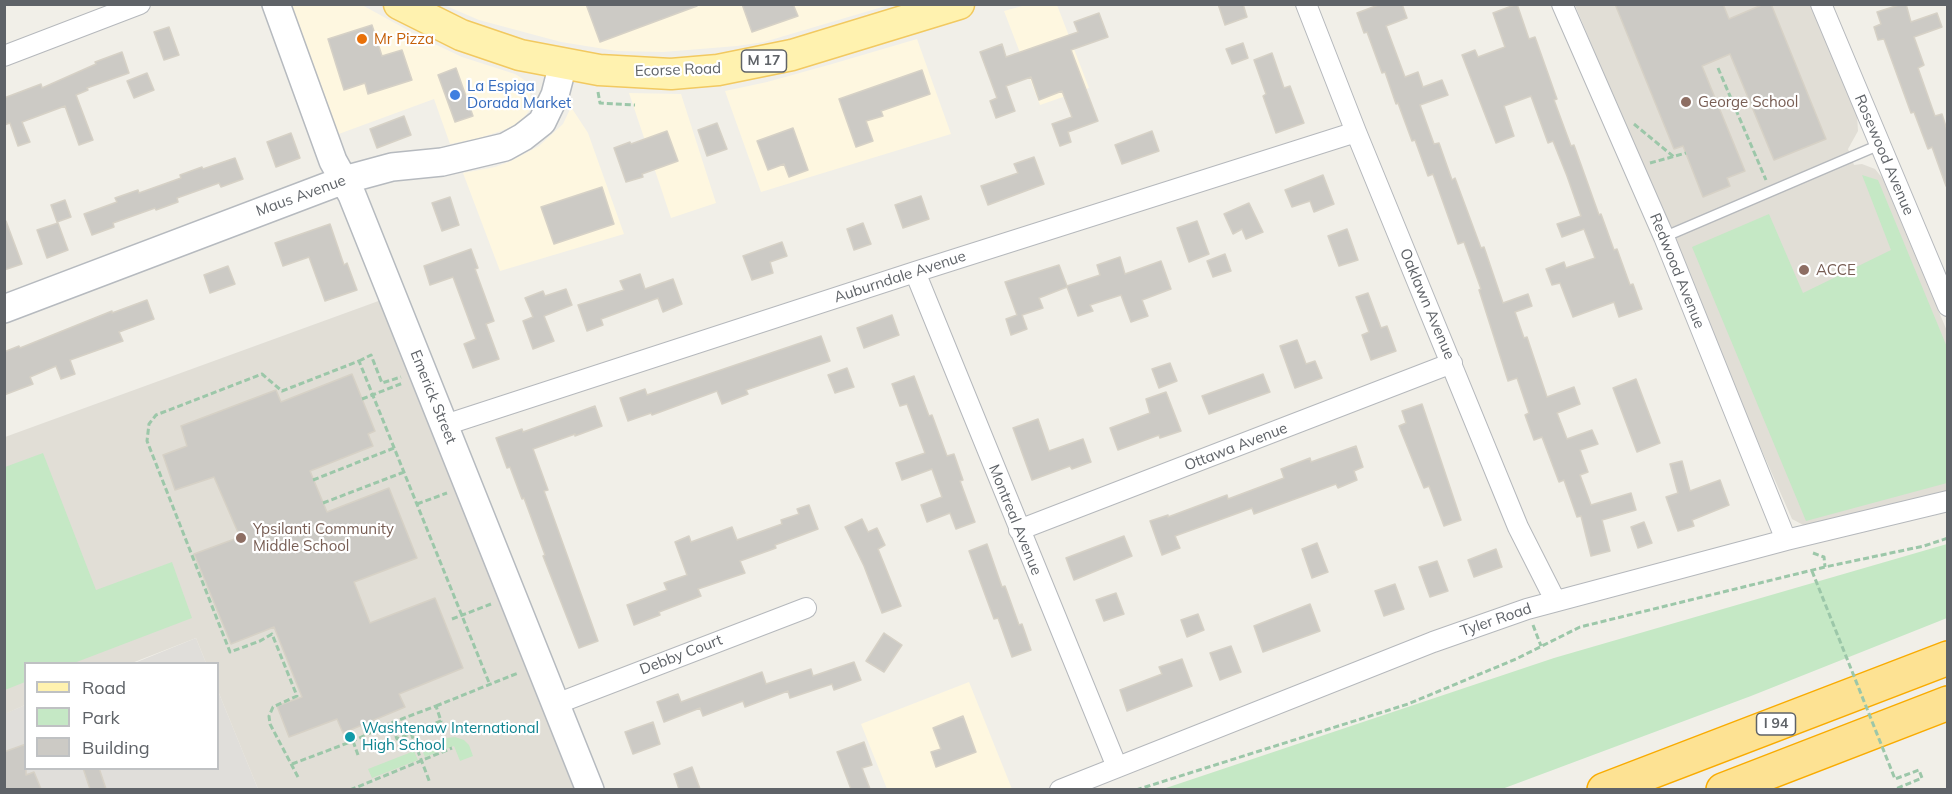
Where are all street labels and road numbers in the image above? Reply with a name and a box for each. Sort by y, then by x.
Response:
road number: M 17 [742,50,786,72]
street label: Ecorse Road [635,60,721,80]
street label: Rosewood Avenue [1850,92,1918,218]
street label: Maus Avenue [254,171,348,221]
street label: Redwood Avenue [1646,211,1708,331]
street label: Oaklawn Avenue [1396,246,1458,362]
street label: Auburndale Avenue [832,247,968,307]
street label: Emerick Street [406,347,460,447]
street label: Ottawa Avenue [1182,419,1290,475]
street label: Montreal Avenue [985,462,1045,578]
street label: Tyler Road [1458,599,1534,641]
street label: Debby Court [637,631,725,679]
road number: I 94 [1756,713,1796,735]

